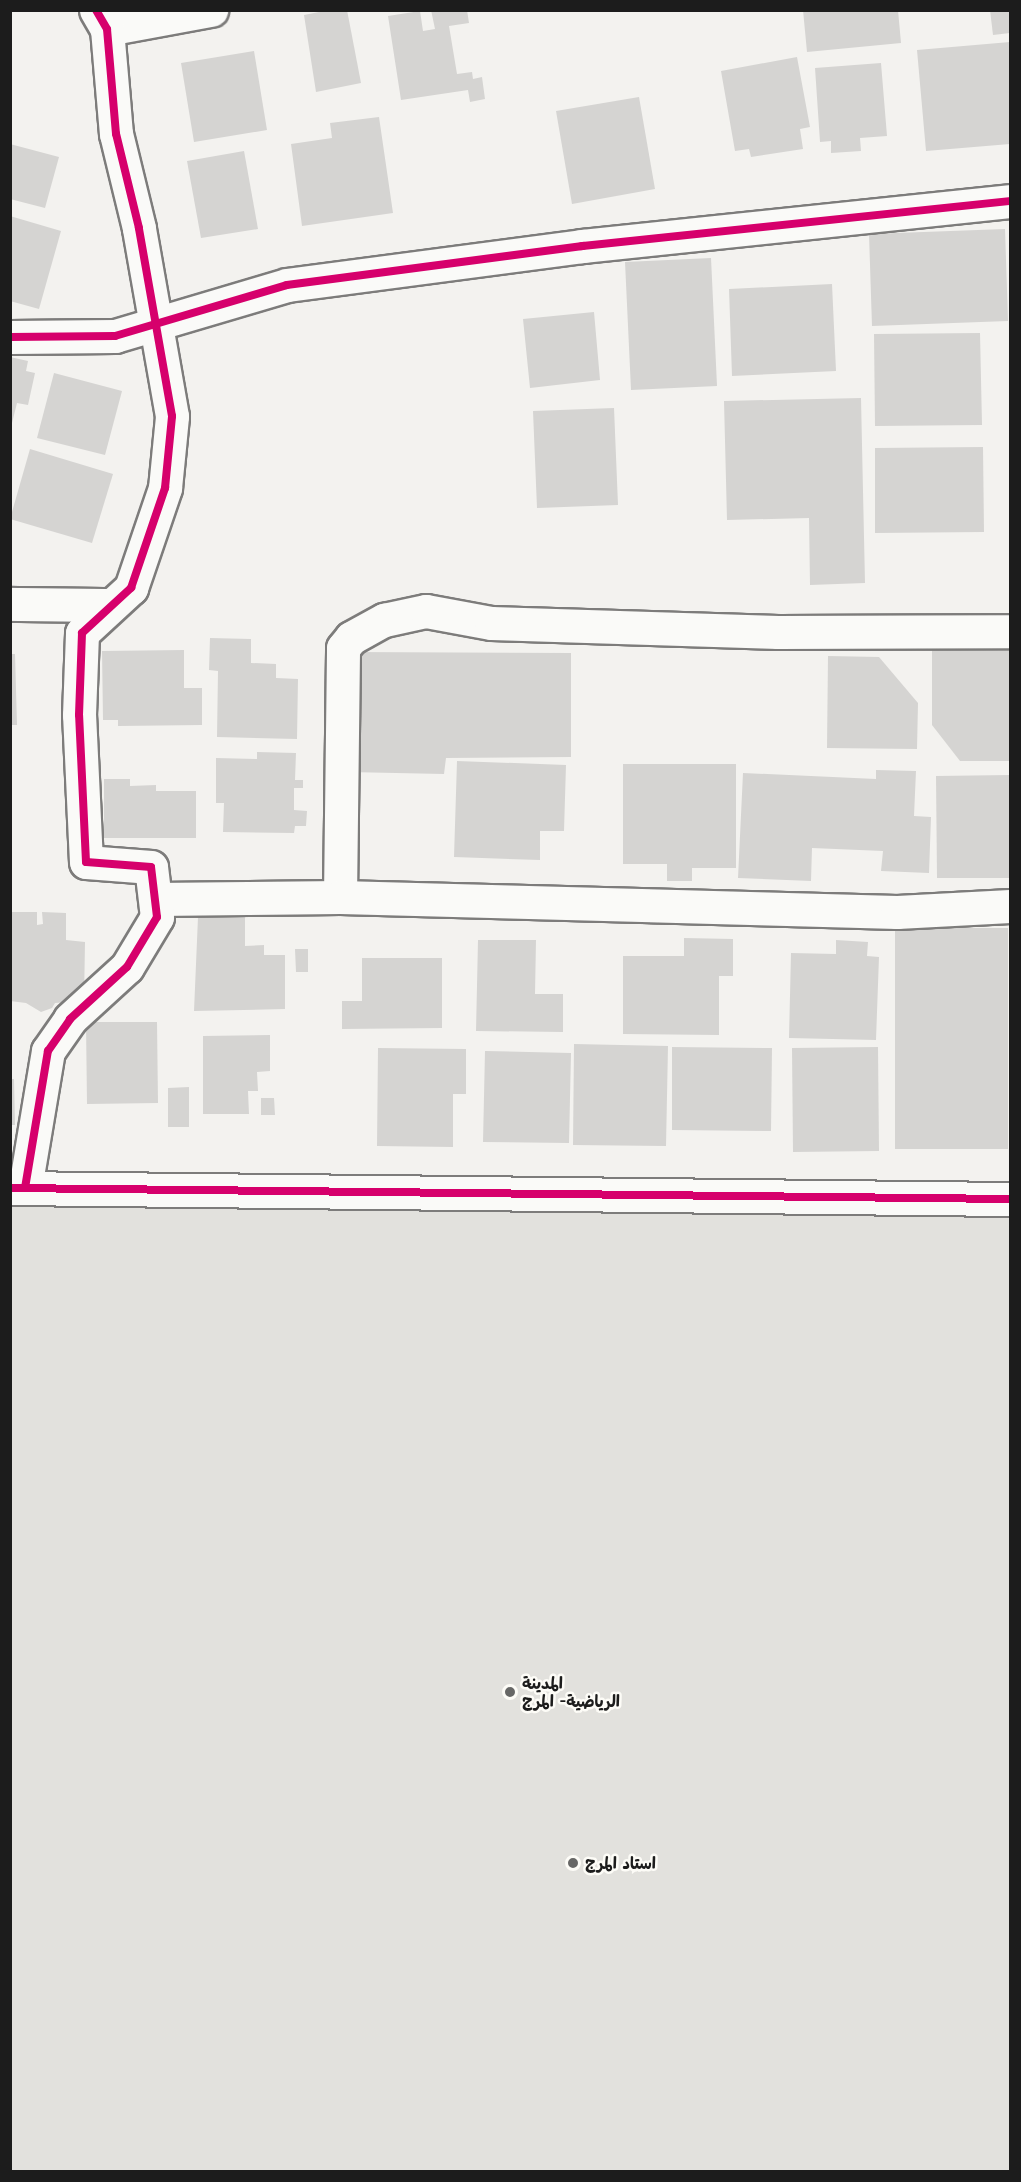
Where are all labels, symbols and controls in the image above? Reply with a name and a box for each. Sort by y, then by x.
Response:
place label: المدينة الرياضية- المرج [522,1673,620,1711]
marker: المدينة الرياضية- المرج [503,1685,517,1699]
place label: استاد المرج [585,1853,656,1873]
marker: استاد المرج [566,1856,580,1870]

